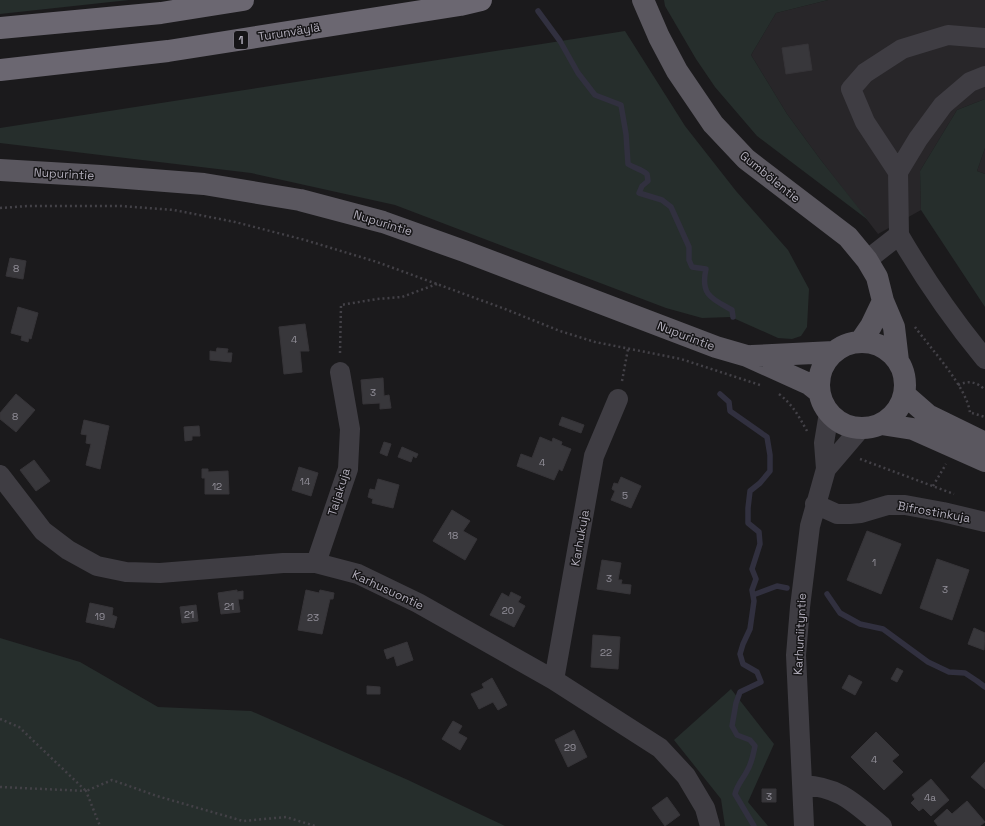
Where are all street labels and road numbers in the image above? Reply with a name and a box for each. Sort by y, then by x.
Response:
street label: Turunväylä [257,19,321,45]
road number: 1 [234,31,248,49]
street label: Gumbölentie [736,148,804,206]
street label: Nupurintie [33,164,95,184]
street label: Nupurintie [352,206,414,240]
street label: Nupurintie [655,318,717,354]
street label: Taljakuja [324,466,354,518]
street label: Bifrostinkuja [896,498,972,526]
street label: Karhukuja [567,508,593,567]
street label: Karhusuontie [350,566,426,614]
street label: Karhuniityntie [790,593,810,675]

